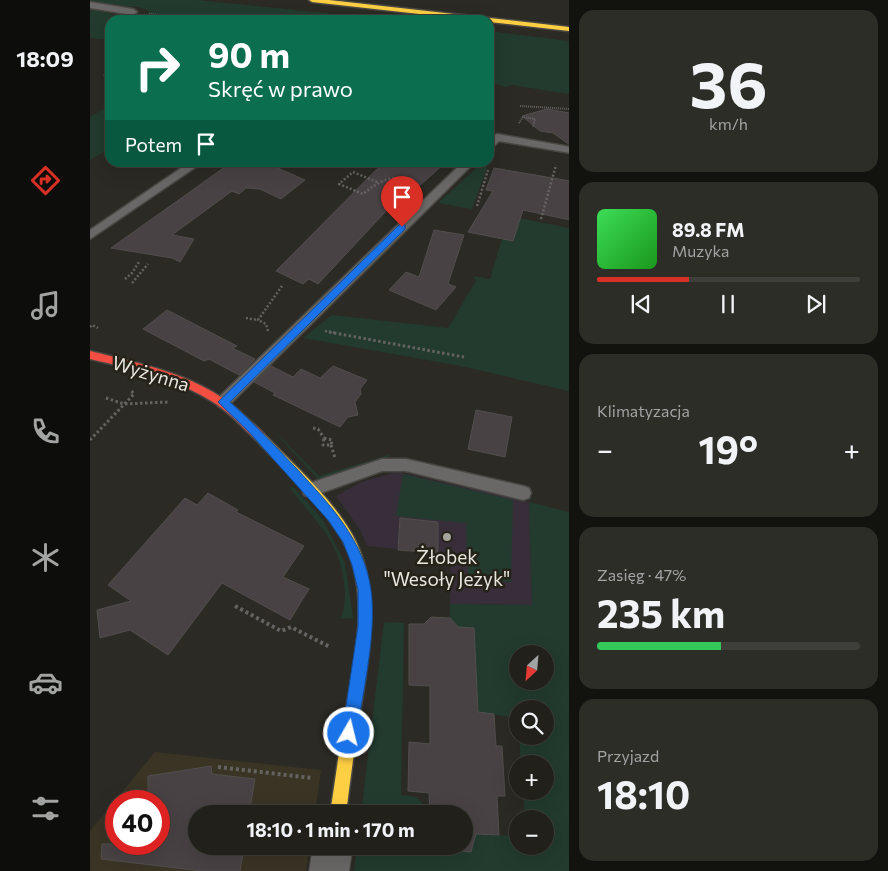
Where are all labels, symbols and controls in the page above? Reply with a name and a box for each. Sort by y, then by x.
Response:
text: 90 m [208,32,290,75]
icon: right [125,35,190,100]
text: 36 [690,42,767,121]
text: 18:09 [16,45,74,72]
text: Skręć w prawo [208,75,353,102]
text: km/h [709,114,748,133]
icon: arrive [192,130,220,158]
text: Potem [125,133,182,156]
icon: directions [28,163,63,198]
pin [381,176,423,227]
icon: arrive [388,183,416,211]
text: 89.8 FM [672,218,745,241]
text: Muzyka [672,241,729,260]
icon: music [28,288,63,323]
icon: previous [627,290,655,318]
icon: pause [714,290,742,318]
icon: next [802,290,830,318]
street label: Wyżynna [110,350,192,396]
text: Klimatyzacja [597,401,690,420]
icon: phone [28,414,63,449]
text: 19° [698,425,758,472]
text: − [597,432,613,466]
text: + [844,432,860,466]
marker: Żłobek "Wesoły Jeżyk" [441,531,453,543]
icon: climate [28,540,63,575]
place label: Żłobek "Wesoły Jeżyk" [384,545,510,590]
text: Zasięg · 47% [597,565,686,584]
text: 235 km [597,589,725,636]
north arrow [509,645,554,690]
map controls [509,645,554,855]
icon: car [28,665,63,700]
button: search [509,700,554,745]
position arrow [322,706,374,758]
text: Przyjazd [597,746,659,765]
button: + [509,755,554,800]
text: 18:10 [597,770,690,817]
speed limit sign: 40 [105,790,170,855]
icon: filters [28,791,63,826]
button: − [509,810,554,855]
text: 18:10 · 1 min · 170 m [246,818,415,841]

